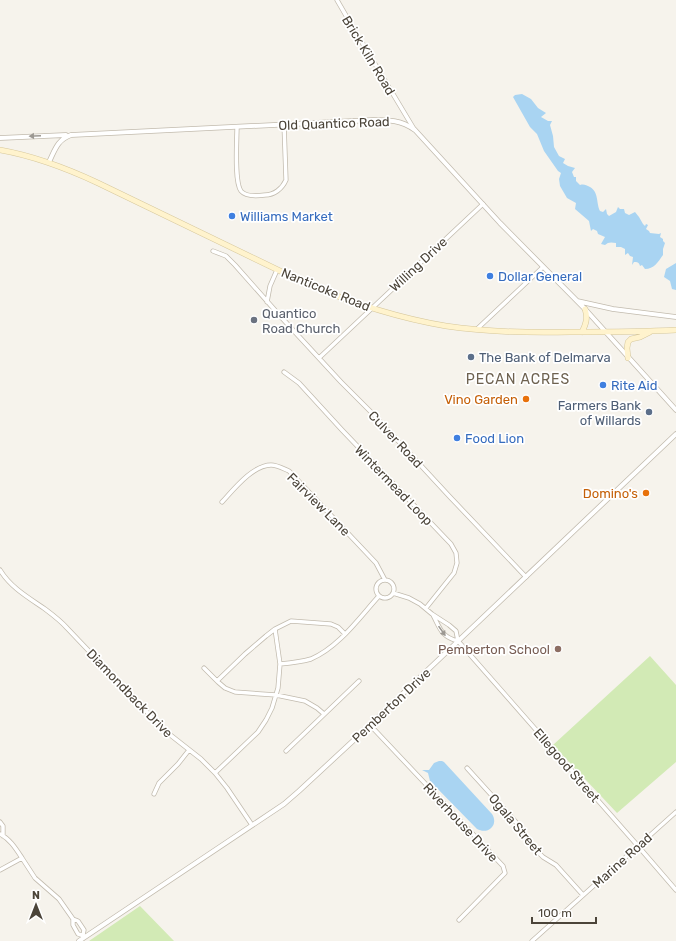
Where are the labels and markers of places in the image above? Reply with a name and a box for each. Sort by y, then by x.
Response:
place label: Williams Market [240,209,333,224]
marker: Williams Market [227,211,237,221]
place label: Dollar General [498,269,582,284]
marker: Dollar General [485,271,495,281]
place label: Quantico Road Church [262,306,340,336]
marker: Quantico Road Church [249,315,259,325]
place label: The Bank of Delmarva [479,350,611,365]
marker: The Bank of Delmarva [466,352,476,362]
place label: Rite Aid [611,378,657,393]
marker: Rite Aid [598,380,608,390]
place label: Vino Garden [444,392,518,407]
marker: Vino Garden [521,394,531,404]
place label: Farmers Bank of Willards [558,398,641,428]
marker: Farmers Bank of Willards [644,407,654,417]
place label: Food Lion [465,431,524,446]
marker: Food Lion [452,433,462,443]
place label: Domino's [583,486,638,501]
marker: Domino's [641,488,651,498]
place label: Pemberton School [438,642,550,657]
marker: Pemberton School [553,644,563,654]

